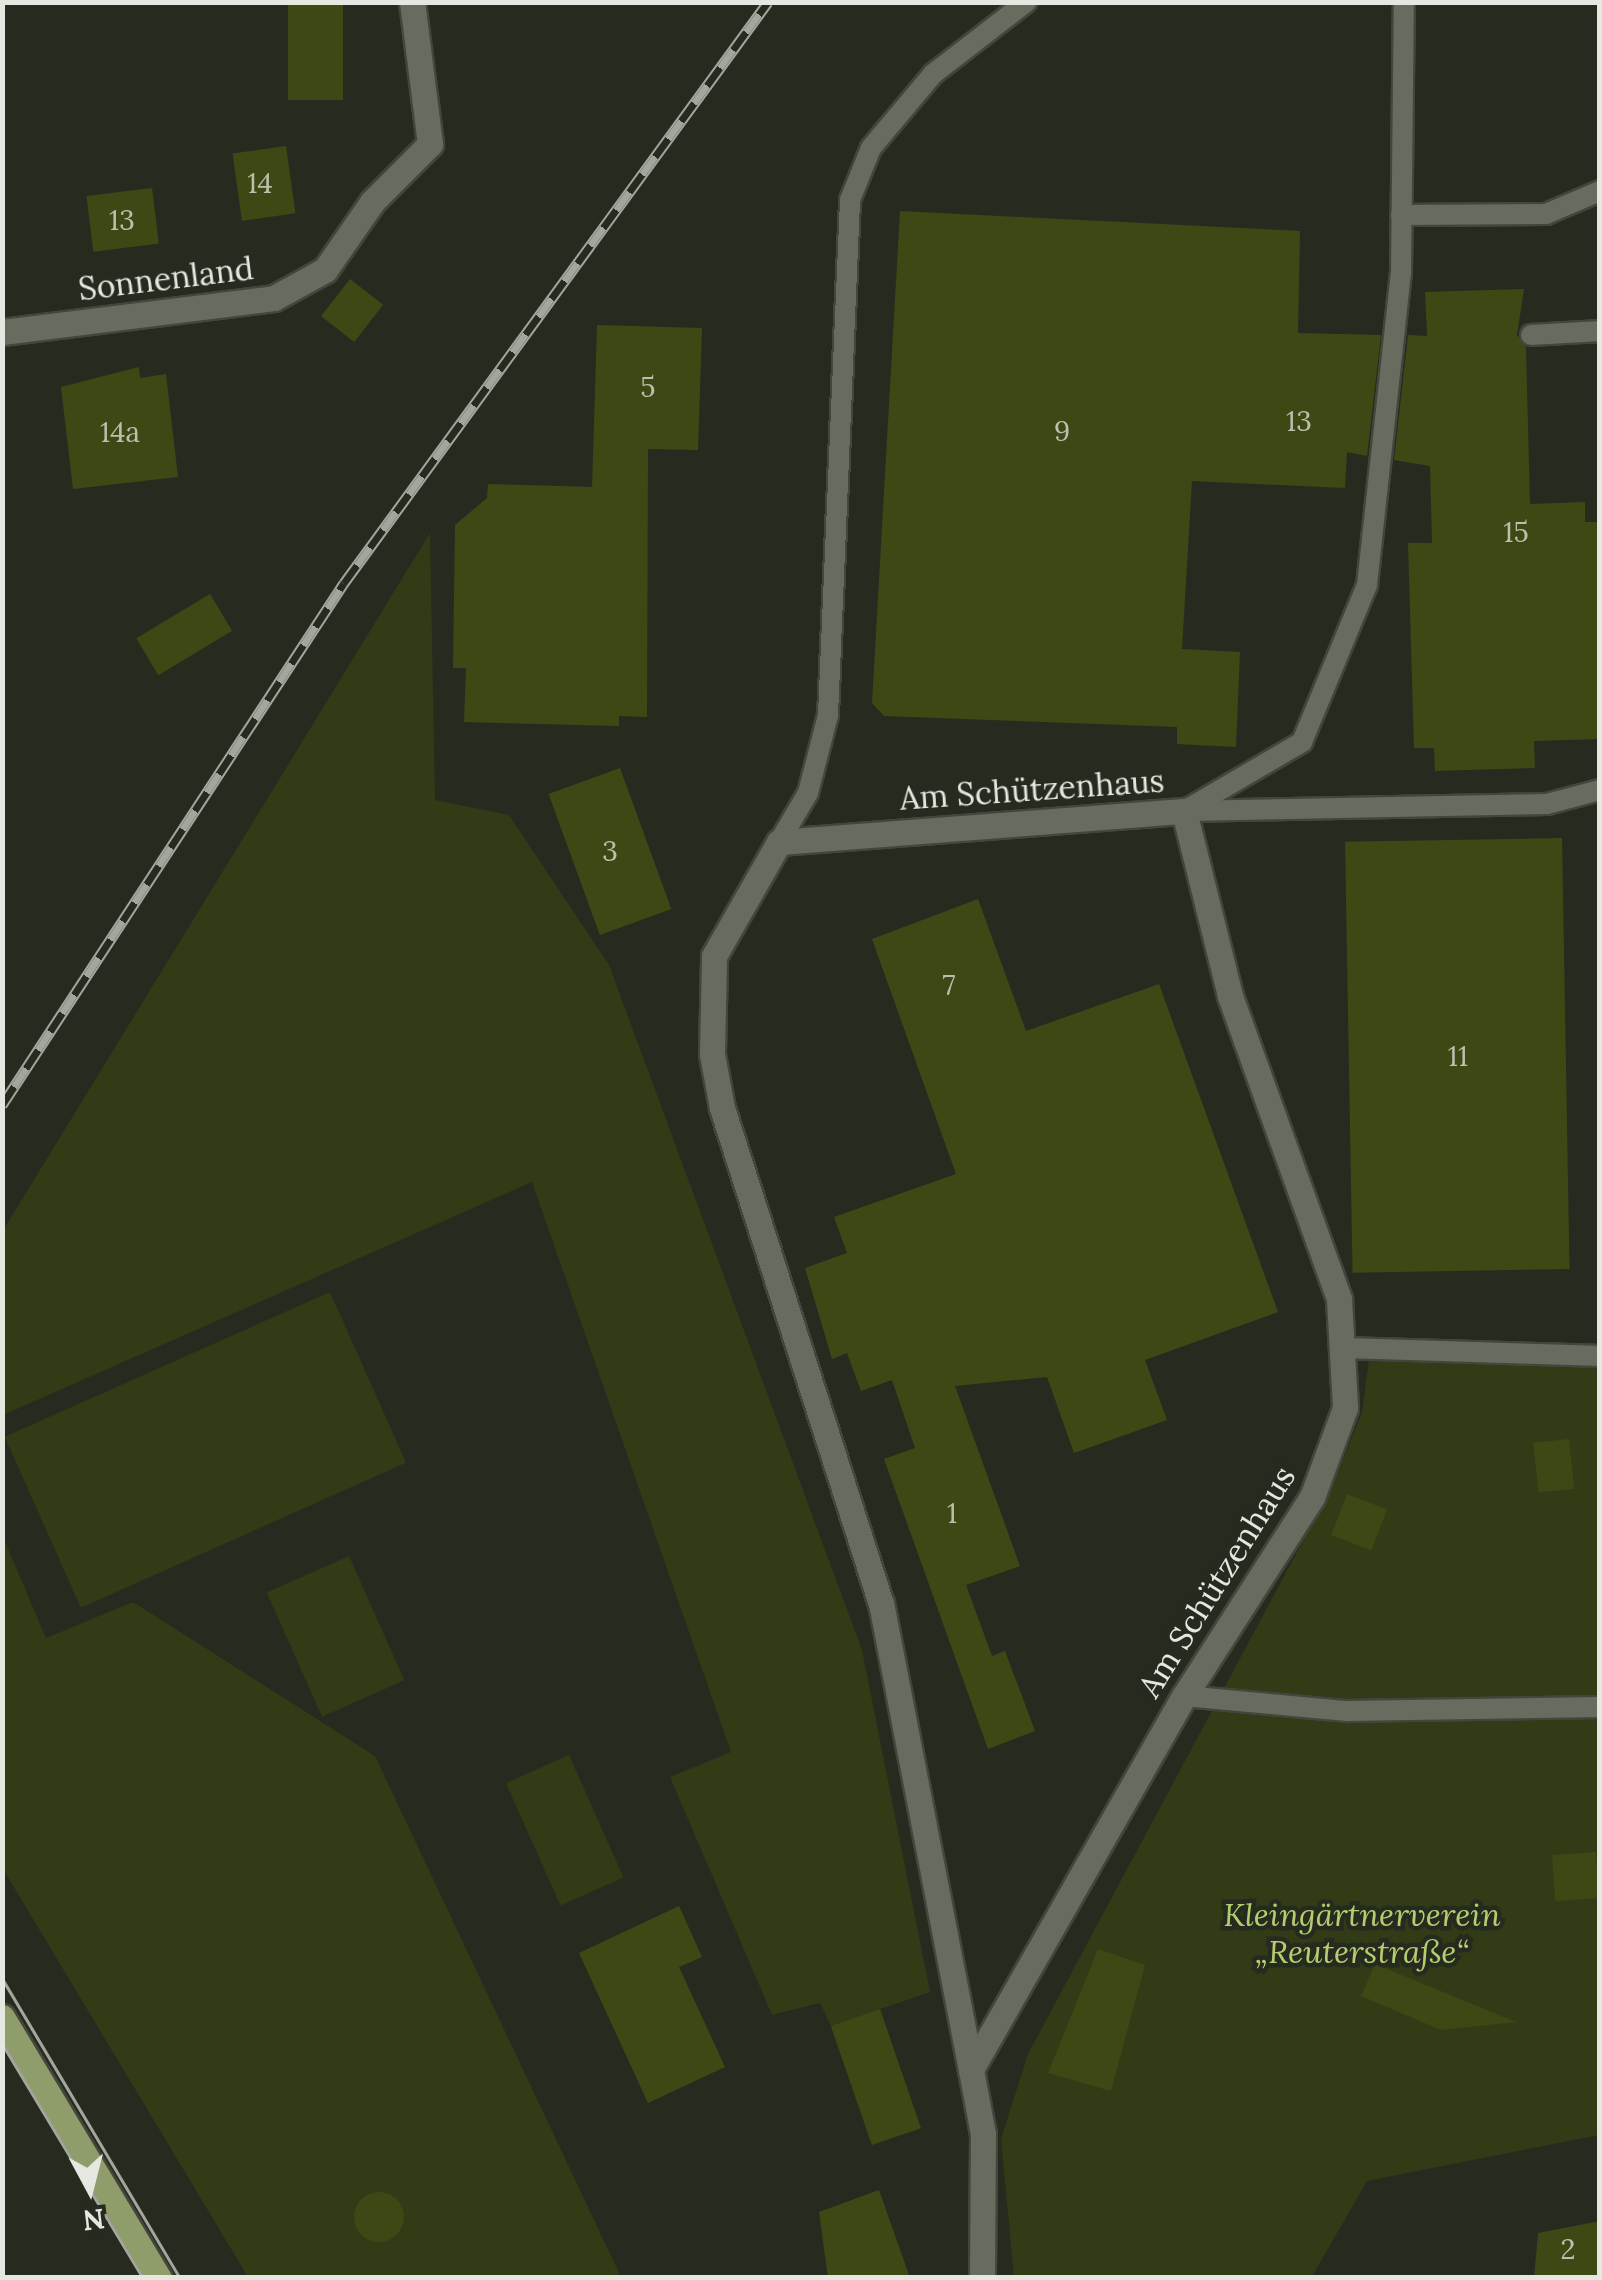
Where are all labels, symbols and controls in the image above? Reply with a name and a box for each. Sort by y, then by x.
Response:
house number: 14 [247,166,273,200]
house number: 13 [109,203,135,237]
street label: Sonnenland [76,249,256,309]
house number: 5 [640,370,656,404]
house number: 13 [1286,404,1312,438]
house number: 9 [1054,414,1070,448]
house number: 14a [100,415,140,449]
house number: 15 [1503,515,1529,549]
street label: Am Schützenhaus [898,762,1166,818]
house number: 3 [602,834,618,868]
house number: 7 [943,968,955,1002]
house number: 11 [1448,1039,1468,1073]
street label: Am Schützenhaus [1130,1459,1304,1705]
house number: 1 [947,1496,957,1530]
park label: Kleingärtnerverein „Reuterstraße“ [1223,1897,1501,1972]
north arrow [40,2140,140,2240]
text: N [81,2201,107,2239]
house number: 2 [1560,2232,1576,2266]

